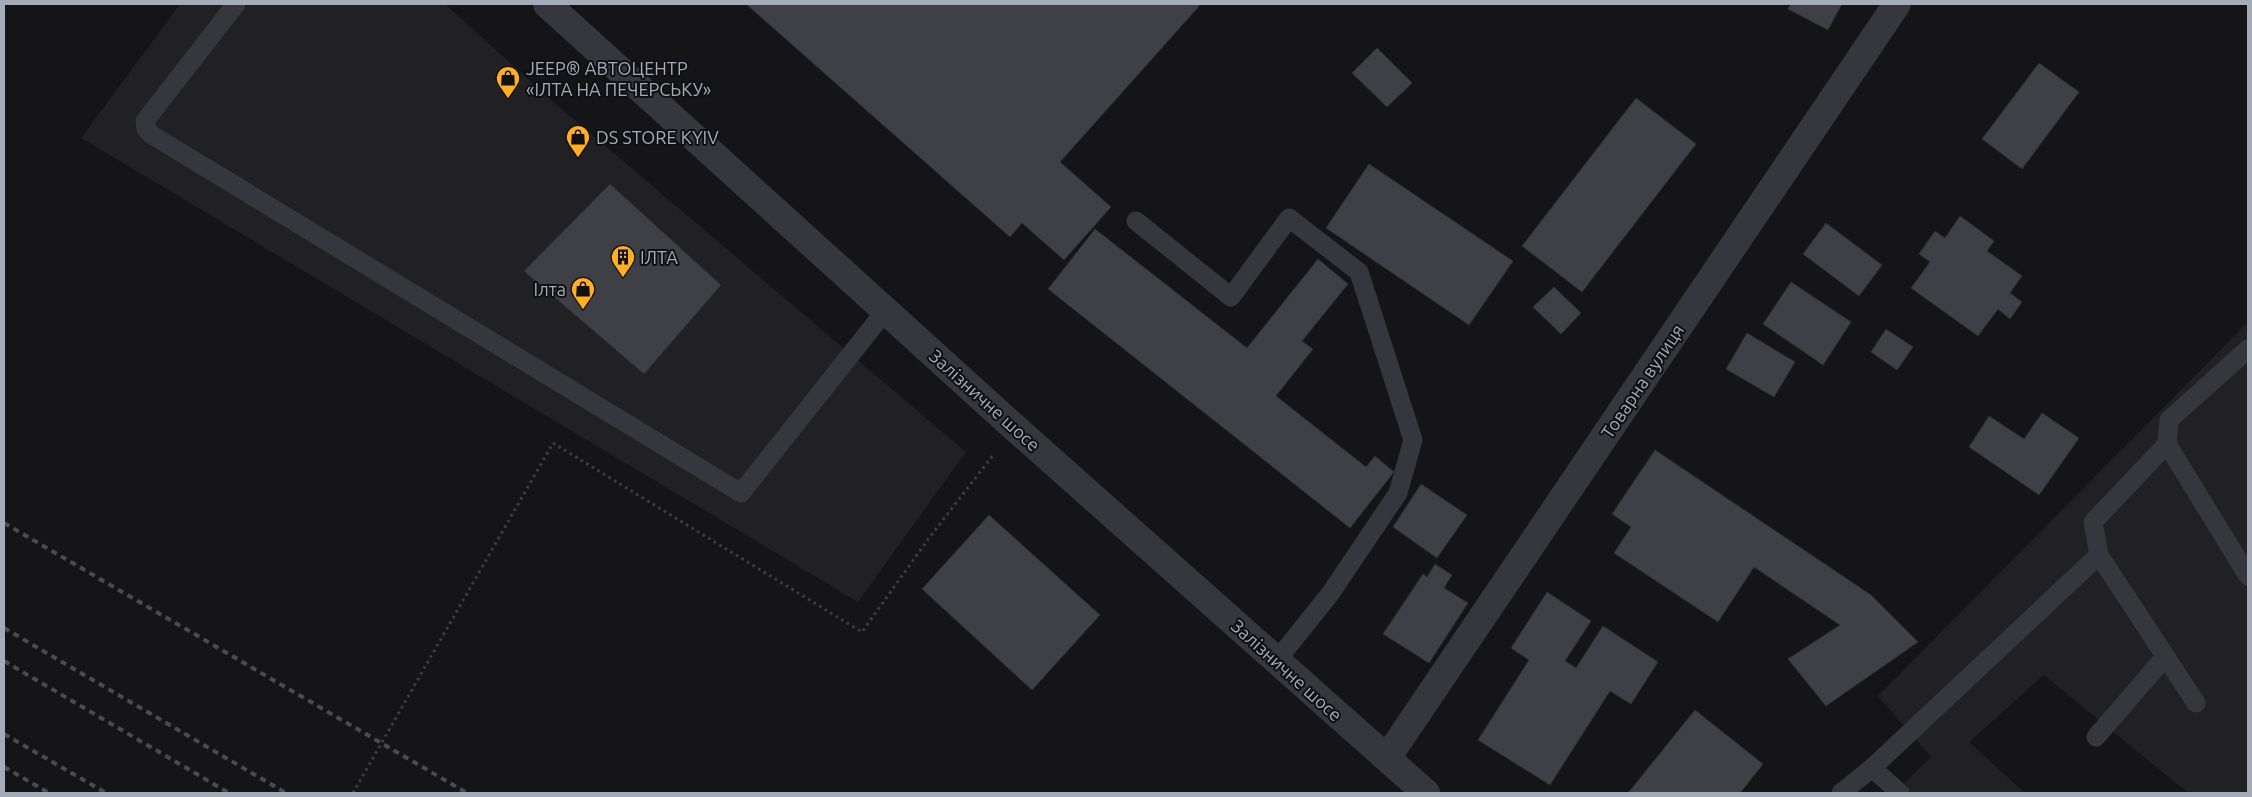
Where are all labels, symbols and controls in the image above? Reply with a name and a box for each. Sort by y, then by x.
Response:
place label: JEEP® АВТОЦЕНТР «ІЛТА НА ПЕЧЕРСЬКУ» [526,58,711,99]
shop icon: JEEP® АВТОЦЕНТР «ІЛТА НА ПЕЧЕРСЬКУ» [495,65,521,99]
shop icon: DS STORE KYIV [565,124,591,158]
place label: DS STORE KYIV [596,127,719,147]
building icon: ІЛТА [610,244,636,278]
place label: ІЛТА [640,247,678,267]
shop icon: Ілта [570,276,596,310]
place label: Ілта [534,279,566,299]
street label: Товарна вулиця [1597,320,1687,442]
street label: Залізничне шосе [926,345,1044,455]
street label: Залізничне шосе [1228,615,1346,725]

